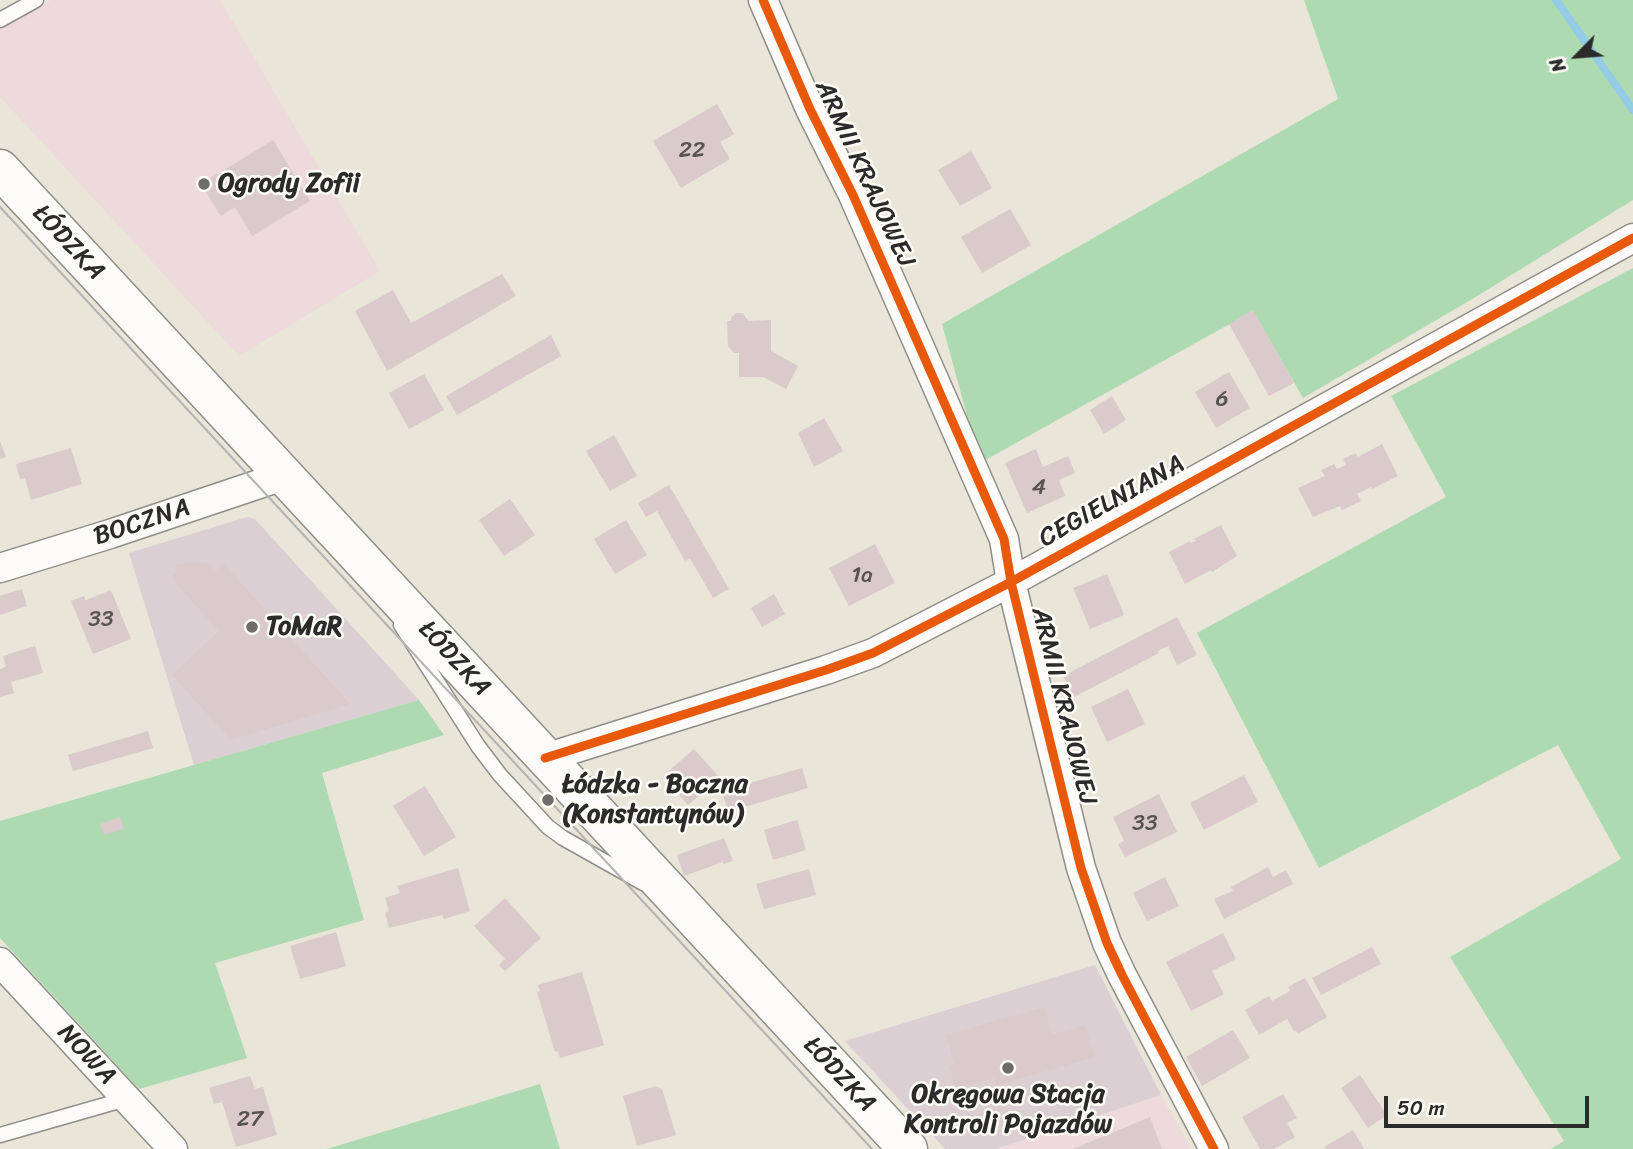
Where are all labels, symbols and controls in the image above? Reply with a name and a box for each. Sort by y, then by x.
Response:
north arrow [1542,21,1612,91]
text: N [1540,52,1575,78]
street label: ARMII KRAJOWEJ [807,76,921,272]
house number: 22 [679,137,705,165]
place label: Ogrody Zofii [218,168,360,200]
marker: Ogrody Zofii [196,176,212,192]
street label: ŁÓDZKA [25,199,111,287]
house number: 6 [1215,386,1229,414]
street label: CEGIELNIANA [1034,449,1190,555]
house number: 4 [1032,474,1046,502]
street label: BOCZNA [90,493,194,553]
house number: 1a [851,562,873,590]
street label: ARMII KRAJOWEJ [1023,604,1103,808]
house number: 33 [88,606,114,634]
place label: ToMaR [266,611,342,643]
street label: ŁÓDZKA [411,615,497,703]
marker: ToMaR [244,619,260,635]
place label: Łódzka - Boczna (Konstantynów) [562,769,748,830]
marker: Łódzka - Boczna (Konstantynów) [540,792,556,808]
house number: 33 [1132,810,1158,838]
street label: NOWA [50,1018,122,1092]
street label: ŁÓDZKA [796,1031,882,1119]
marker: Okręgowa Stacja Kontroli Pojazdów [1000,1060,1016,1076]
place label: Okręgowa Stacja Kontroli Pojazdów [904,1079,1112,1140]
scale bar [1388,1082,1593,1126]
text: 50 m [1397,1089,1445,1127]
house number: 27 [237,1106,263,1134]

